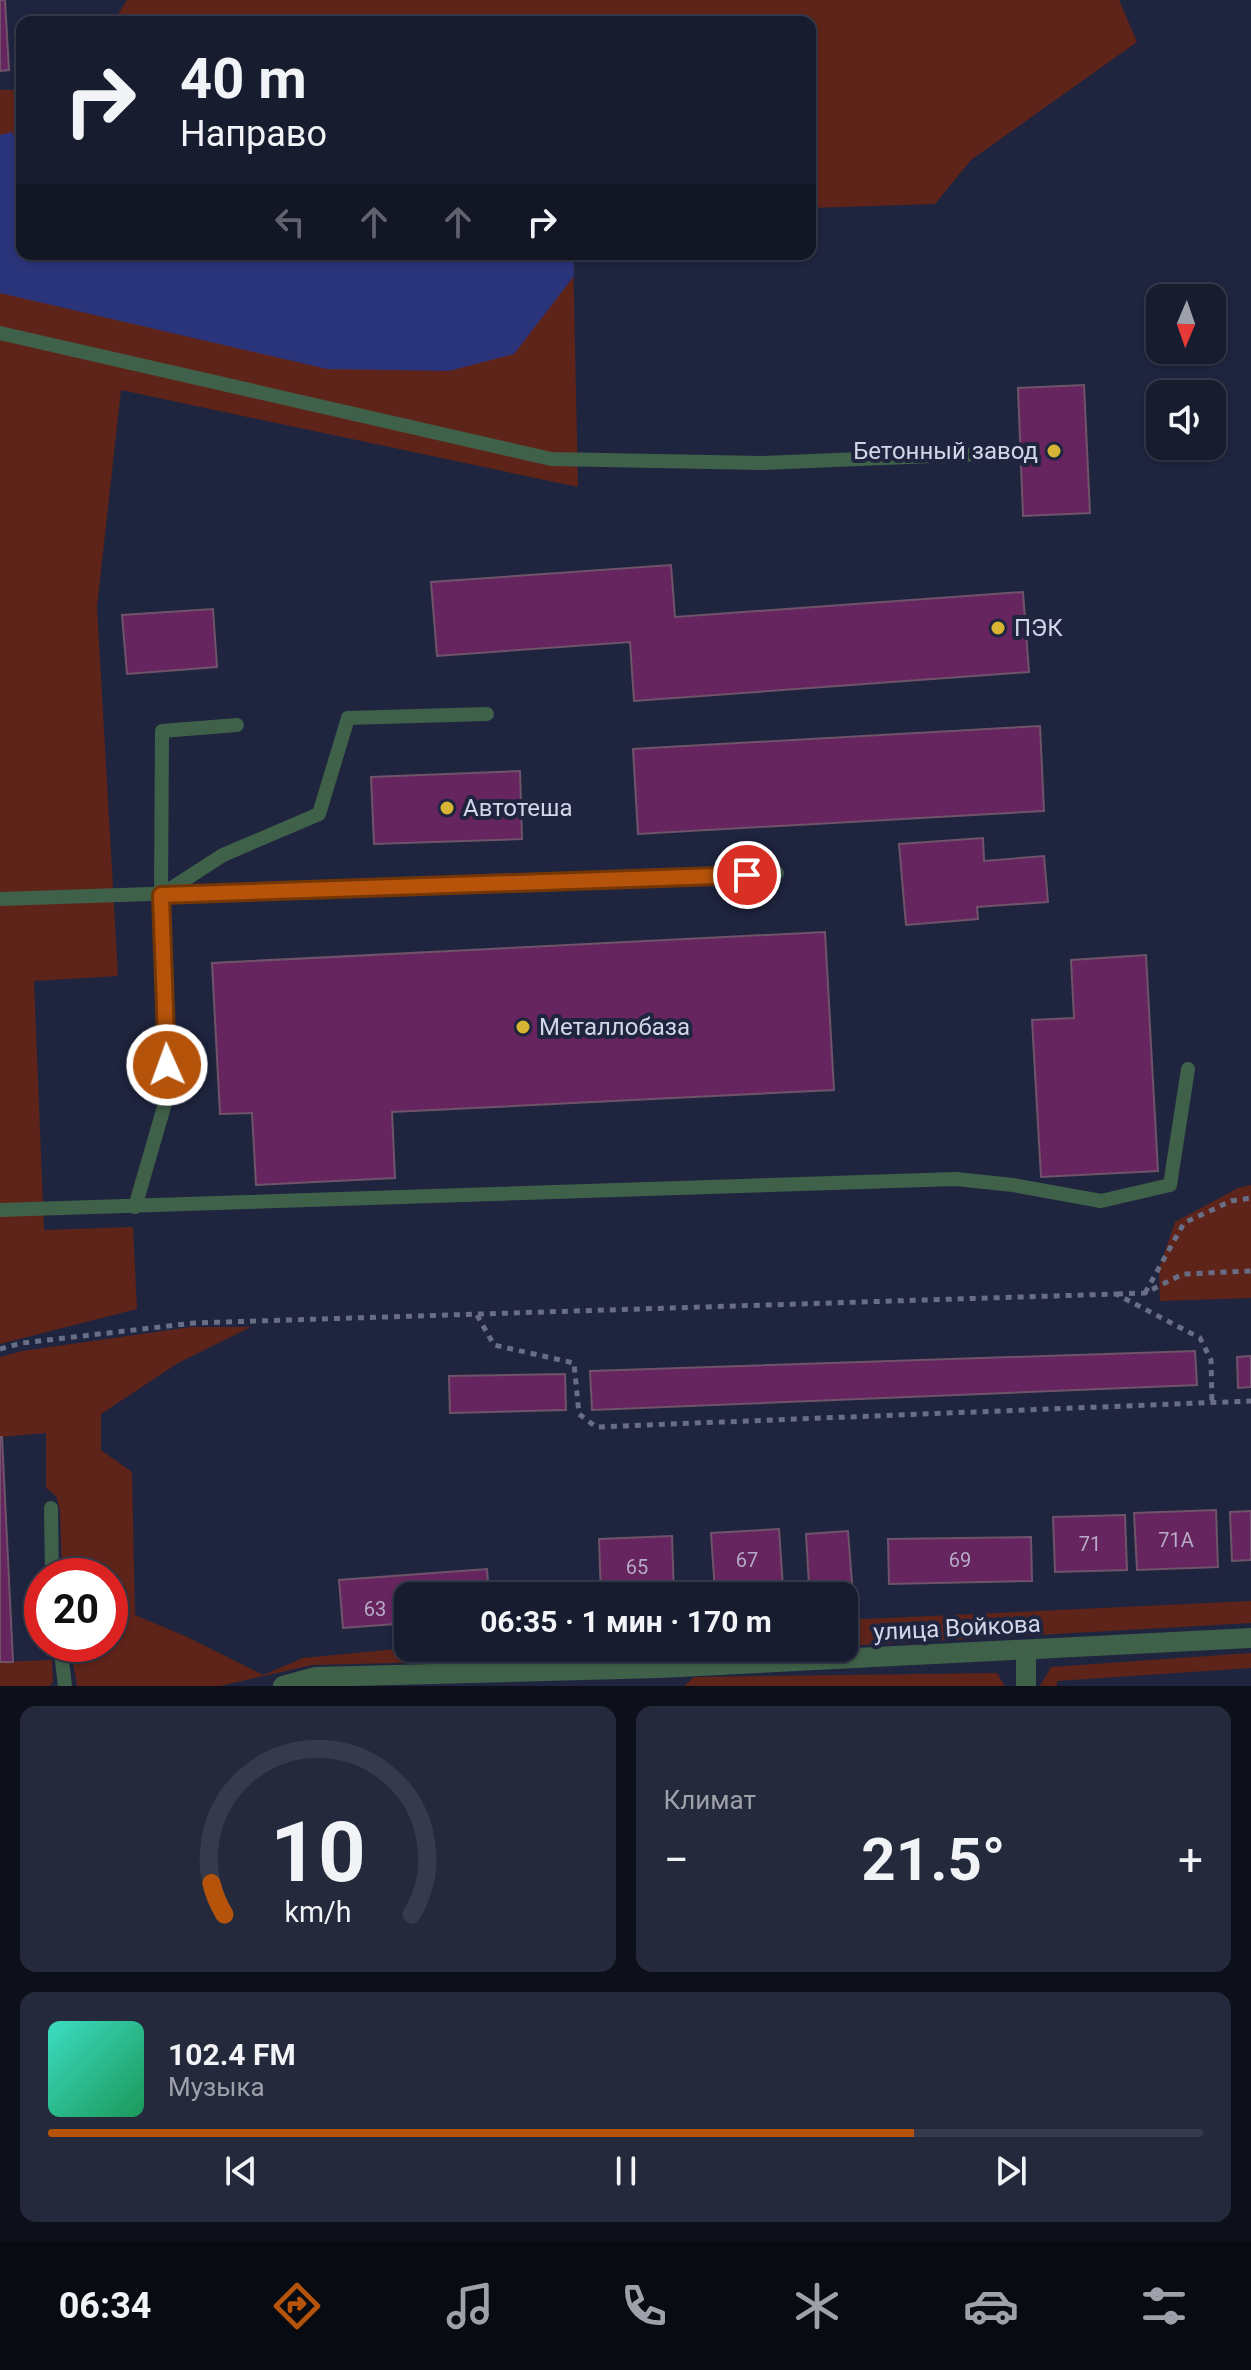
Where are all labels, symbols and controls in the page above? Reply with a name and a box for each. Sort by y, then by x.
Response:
text: 40 m [180,46,307,112]
icon: right [48,48,152,152]
text: Направо [180,113,327,155]
icon: left [268,200,312,244]
icon: ahead [352,200,396,244]
icon: ahead [436,200,480,244]
icon: right [520,200,564,244]
north arrow [1146,284,1226,364]
map controls [1146,284,1226,460]
button: sound [1146,380,1226,460]
place label: Бетонный завод [853,437,1038,465]
marker: Бетонный завод [1045,442,1063,460]
place label: ПЭК [1014,614,1063,642]
marker: ПЭК [989,619,1007,637]
place label: Автотеша [463,794,573,822]
marker: Автотеша [438,799,456,817]
pin [713,841,781,909]
icon: arrive [725,853,769,897]
place label: Металлобаза [539,1013,690,1041]
marker: Металлобаза [514,1018,532,1036]
position arrow [125,1023,209,1107]
house number: 71А [1158,1528,1194,1552]
house number: 71 [1079,1532,1101,1556]
house number: 67 [736,1548,758,1572]
house number: 69 [949,1548,971,1572]
house number: 65 [626,1555,648,1579]
speed limit sign: 20 [24,1558,128,1662]
house number: 63 [364,1597,386,1621]
text: 06:35 · 1 мин · 170 m [480,1604,772,1639]
street label: улица Войкова [873,1610,1041,1646]
text: Климат [664,1785,756,1815]
text: 10 [270,1804,365,1901]
text: 21.5° [861,1824,1005,1895]
text: − [664,1834,689,1886]
text: + [1178,1834,1203,1886]
text: km/h [284,1895,351,1929]
text: 102.4 FM [168,2037,296,2072]
text: Музыка [168,2072,265,2102]
icon: previous [219,2149,263,2193]
icon: pause [604,2149,648,2193]
icon: next [989,2149,1033,2193]
icon: directions [269,2278,325,2334]
icon: music [442,2278,498,2334]
icon: phone [616,2278,672,2334]
icon: climate [789,2278,845,2334]
icon: car [963,2278,1019,2334]
icon: filters [1136,2278,1192,2334]
text: 06:34 [59,2285,151,2327]

